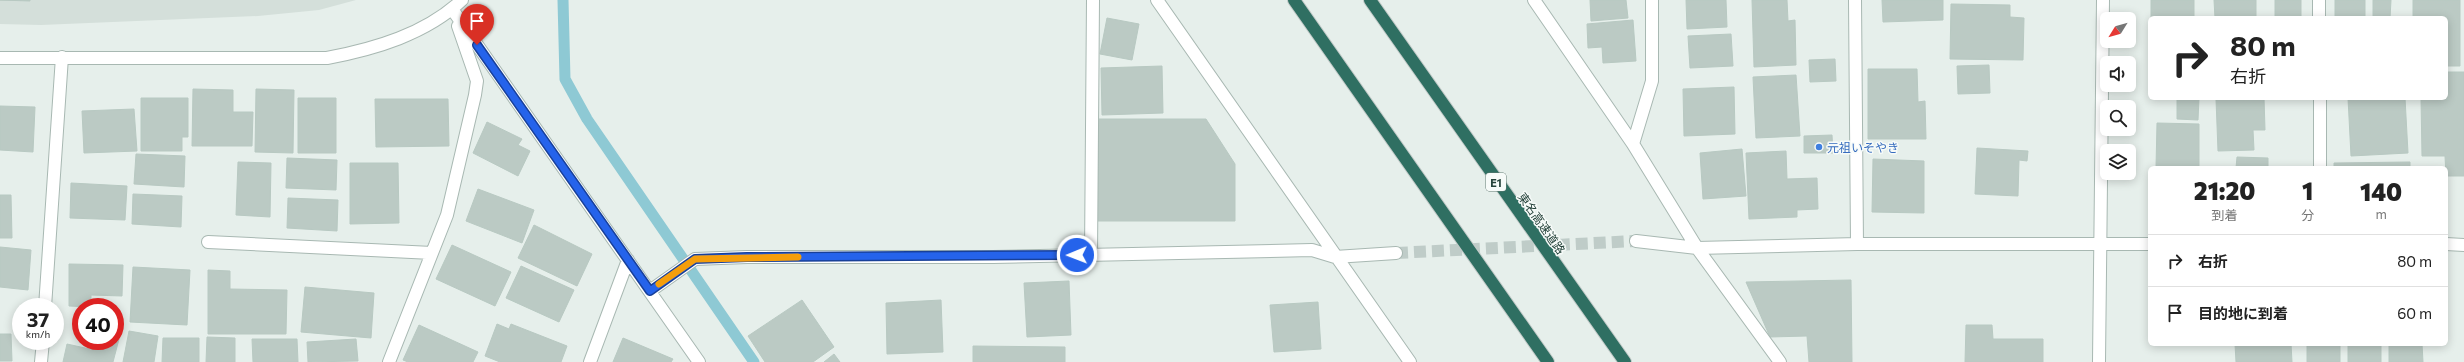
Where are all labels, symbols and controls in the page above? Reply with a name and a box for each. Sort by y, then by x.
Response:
pin [460,4,494,45]
icon: arrive [466,10,488,32]
north arrow [2100,12,2136,48]
map controls [2100,12,2136,180]
text: 80 m [2230,28,2296,62]
icon: right [2164,32,2216,84]
button: sound [2100,56,2136,92]
text: 右折 [2230,65,2266,87]
button: search [2100,100,2136,136]
place label: 元祖いそやき [1827,140,1899,154]
marker: 元祖いそやき [1814,142,1824,152]
button: layers [2100,144,2136,180]
road number: E1 [1486,173,1506,191]
text: 21:20 [2194,176,2255,205]
text: 1 [2302,176,2313,205]
text: 140 [2360,177,2402,206]
street label: 東名高速道路 [1516,189,1568,257]
text: m [2375,206,2387,222]
text: 到着 [2212,207,2238,223]
text: 分 [2301,207,2314,223]
position arrow [1056,234,1098,276]
icon: right [2164,250,2186,272]
text: 右折 [2198,252,2228,270]
text: 80 m [2397,252,2432,270]
speed limit sign: 40 [72,298,124,350]
icon: arrive [2164,302,2186,324]
text: 目的地に到着 [2198,304,2288,322]
text: 60 m [2397,304,2432,322]
text: 37 [27,307,49,331]
text: km/h [26,328,50,340]

